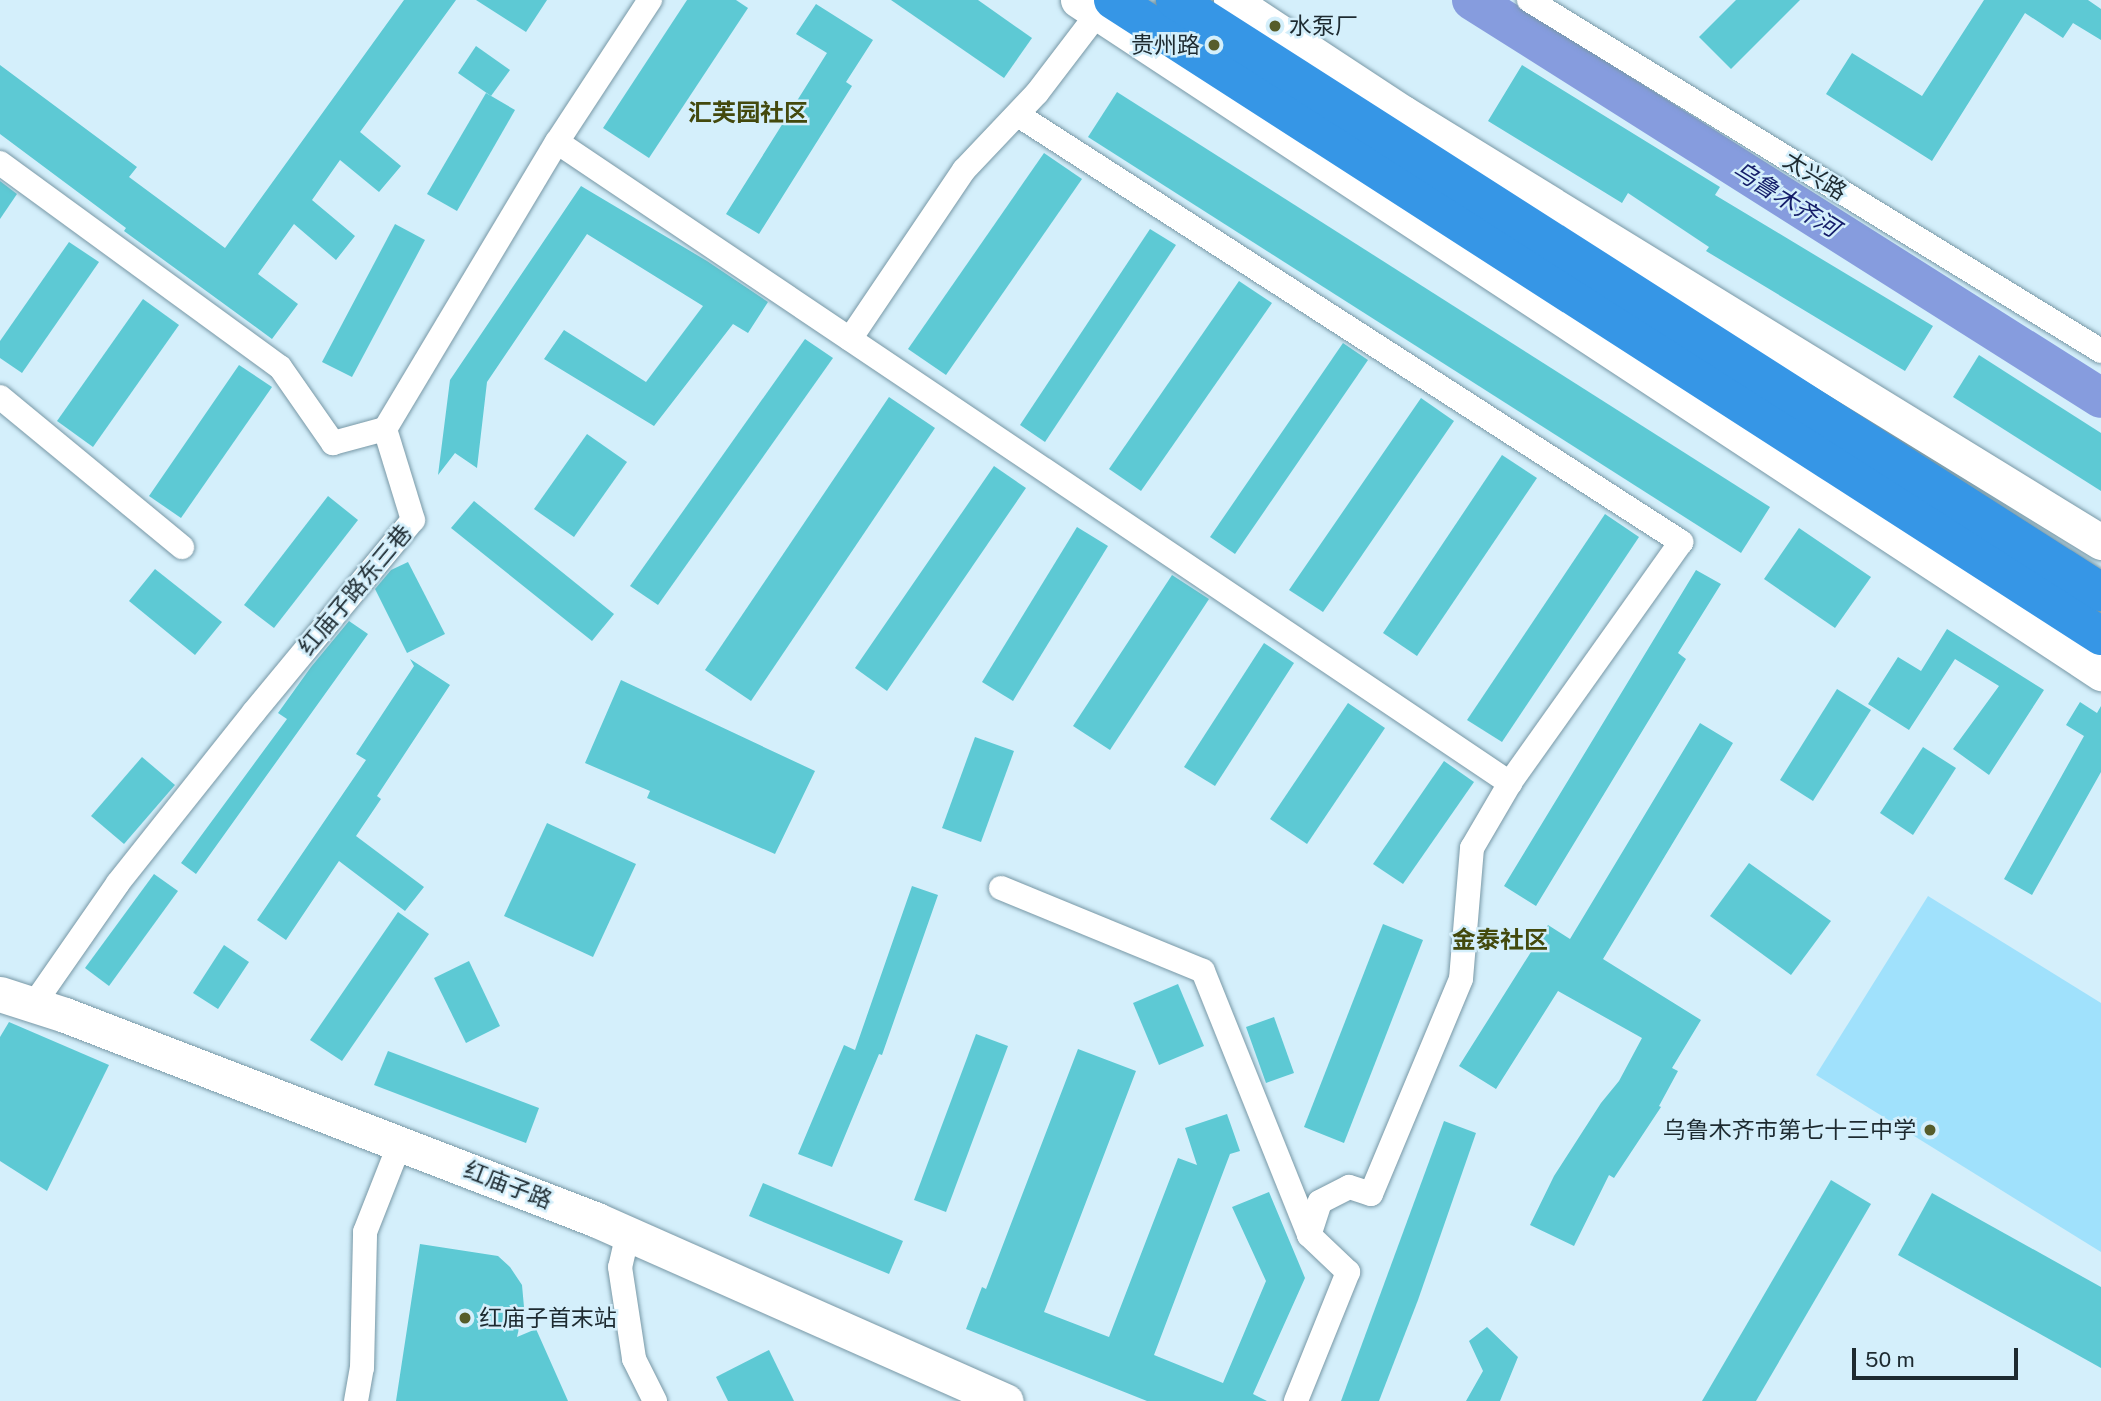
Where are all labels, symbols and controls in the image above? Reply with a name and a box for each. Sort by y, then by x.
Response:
place label: 水泵厂 [1289,12,1358,40]
marker: 水泵厂 [1267,18,1283,34]
place label: 贵州路 [1131,31,1200,59]
marker: 贵州路 [1206,37,1222,53]
district label: 汇芙园社区 [688,99,808,127]
street label: 太兴路 [1778,146,1852,206]
water label: 乌鲁木齐河 [1727,155,1845,243]
street label: 红庙子路东三巷 [293,519,417,661]
district label: 金泰社区 [1452,926,1548,954]
place label: 乌鲁木齐市第七十三中学 [1663,1116,1916,1144]
marker: 乌鲁木齐市第七十三中学 [1922,1122,1938,1138]
street label: 红庙子路 [460,1156,556,1214]
place label: 红庙子首末站 [479,1304,617,1332]
marker: 红庙子首末站 [457,1310,473,1326]
scale bar [1856,1334,2022,1378]
text: 50 m [1865,1347,1915,1372]

